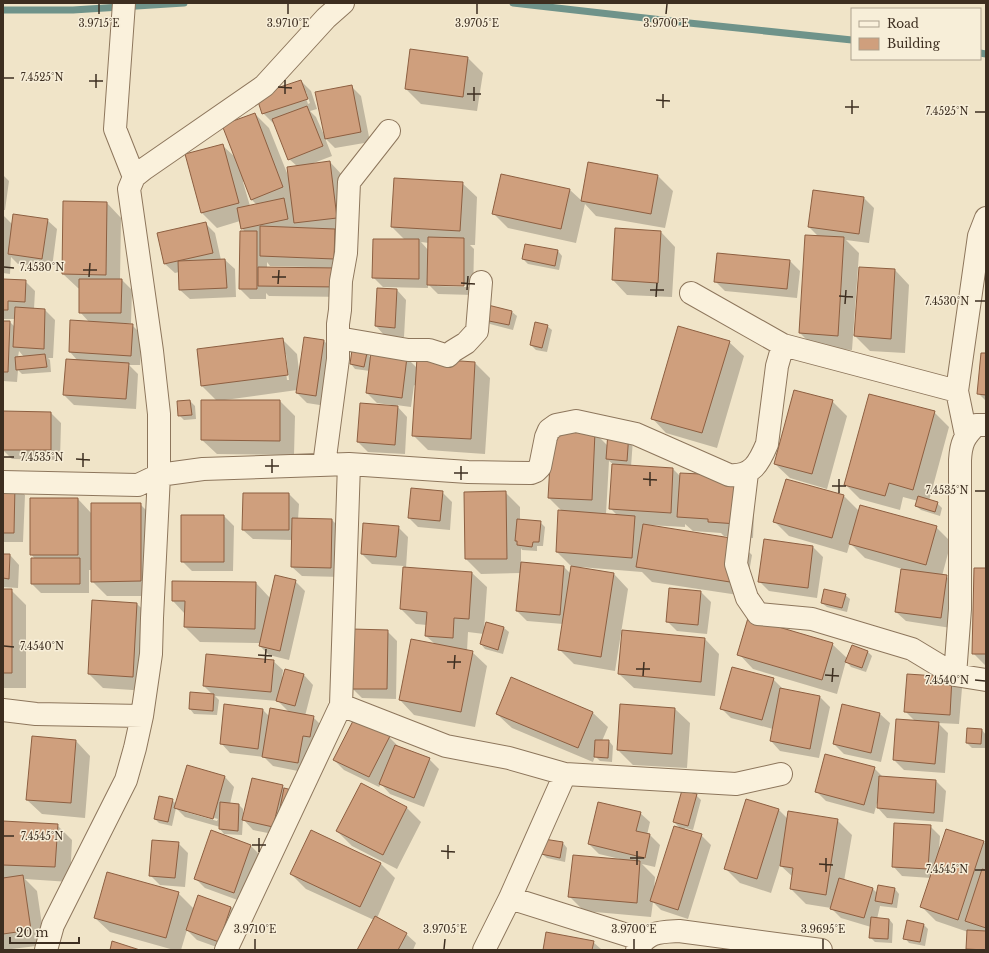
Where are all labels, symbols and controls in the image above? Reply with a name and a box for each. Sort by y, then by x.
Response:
legend [851,8,981,60]
text: Road [887,16,919,31]
text: 3.9715°E [78,17,120,30]
text: 3.9710°E [267,17,309,30]
text: 3.9705°E [455,17,499,30]
text: 3.9700°E [643,17,689,30]
text: Building [887,36,941,51]
text: 7.4525°N [21,71,63,84]
text: 7.4525°N [926,105,968,118]
text: 7.4530°N [20,261,64,274]
text: 7.4530°N [925,295,969,308]
text: 7.4535°N [21,451,63,464]
text: 7.4535°N [926,484,968,497]
text: 7.4540°N [20,640,64,653]
text: 7.4540°N [925,674,969,687]
text: 7.4545°N [21,830,63,843]
text: 7.4545°N [926,863,968,876]
scale bar [10,919,79,945]
text: 3.9710°E [234,923,276,936]
text: 3.9705°E [423,923,467,936]
text: 3.9700°E [611,923,657,936]
text: 3.9695°E [801,923,845,936]
text: 20 m [16,925,48,940]

